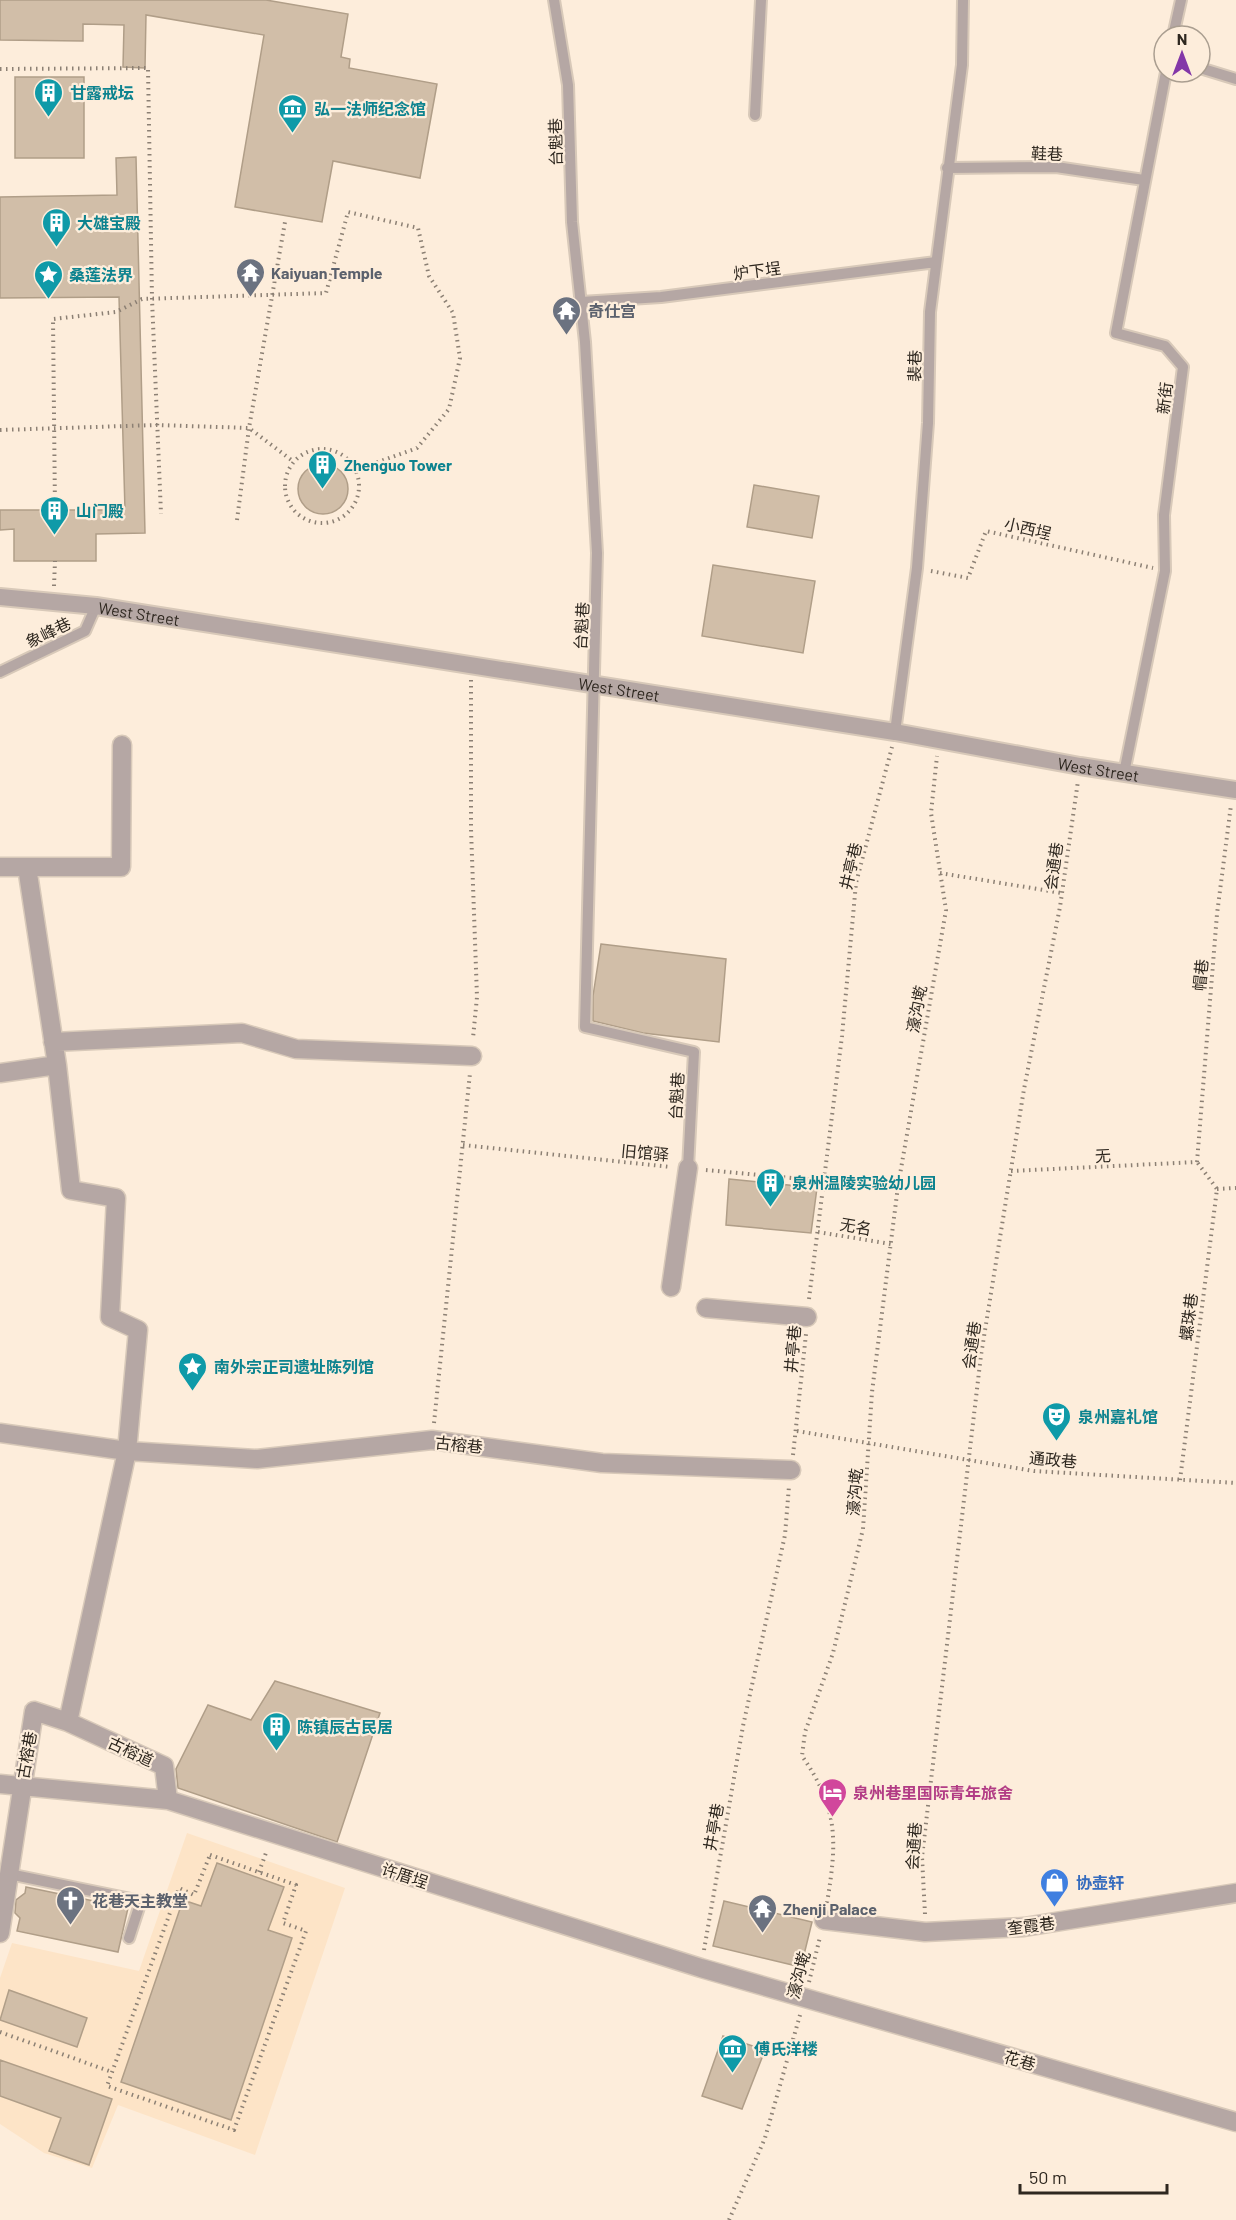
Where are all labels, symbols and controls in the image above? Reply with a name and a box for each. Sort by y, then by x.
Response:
north arrow [1152,24,1212,84]
text: N [1177,29,1187,48]
building icon: 甘露戒坛 [33,76,65,118]
place label: 甘露戒坛 [70,83,134,102]
museum icon: 弘一法师纪念馆 [277,92,309,134]
place label: 弘一法师纪念馆 [314,99,426,118]
street label: 台魁巷 [545,118,565,166]
street label: 鞋巷 [1031,143,1063,163]
building icon: 大雄宝殿 [40,206,72,248]
place label: 大雄宝殿 [77,213,141,232]
temple icon: Kaiyuan Temple [234,256,266,298]
place icon: 桑莲法界 [32,258,64,300]
street label: 炉下埕 [732,258,782,282]
place label: Kaiyuan Temple [271,263,383,282]
place label: 桑莲法界 [69,265,133,284]
temple icon: 奇仕宫 [551,294,583,336]
place label: 奇仕宫 [588,301,636,320]
street label: 裴巷 [904,350,924,382]
street label: 新街 [1153,381,1175,415]
building icon: Zhenguo Tower [307,448,339,490]
place label: Zhenguo Tower [344,455,452,474]
building icon: 山门殿 [39,494,71,536]
place label: 山门殿 [76,501,124,520]
street label: 小西埕 [1002,513,1054,543]
street label: West Street [97,597,181,629]
street label: 台魁巷 [570,602,592,650]
street label: 象峰巷 [22,613,74,651]
street label: West Street [577,673,661,704]
street label: West Street [1056,753,1140,784]
street label: 井亭巷 [835,840,865,892]
street label: 会通巷 [1040,841,1066,891]
street label: 帽巷 [1189,958,1211,992]
street label: 濠沟墘 [902,984,930,1034]
street label: 台魁巷 [665,1072,687,1120]
street label: 旧馆驿 [620,1140,670,1164]
street label: 无 [1095,1145,1111,1165]
building icon: 泉州温陵实验幼儿园 [755,1166,787,1208]
place label: 泉州温陵实验幼儿园 [792,1173,936,1192]
street label: 无名 [839,1214,873,1238]
street label: 螺珠巷 [1176,1292,1200,1342]
street label: 会通巷 [958,1320,984,1370]
street label: 井亭巷 [780,1324,804,1374]
place icon: 南外宗正司遗址陈列馆 [177,1350,209,1392]
place label: 南外宗正司遗址陈列馆 [214,1357,374,1376]
theatre icon: 泉州嘉礼馆 [1041,1400,1073,1442]
place label: 泉州嘉礼馆 [1078,1407,1158,1426]
street label: 古榕巷 [434,1432,484,1456]
street label: 通政巷 [1028,1447,1078,1471]
street label: 濠沟墘 [843,1467,865,1517]
building icon: 陈镇辰古民居 [260,1710,292,1752]
place label: 陈镇辰古民居 [297,1717,393,1736]
street label: 古榕巷 [12,1730,40,1780]
street label: 古榕道 [105,1732,157,1770]
hotel icon: 泉州巷里国际青年旅舍 [816,1776,848,1818]
place label: 泉州巷里国际青年旅舍 [853,1783,1013,1802]
street label: 井亭巷 [699,1802,727,1852]
street label: 会通巷 [902,1821,924,1871]
street label: 许厝埕 [379,1859,431,1891]
shop icon: 协壶轩 [1039,1866,1071,1908]
place label: 协壶轩 [1076,1873,1124,1892]
church icon: 花巷天主教堂 [55,1884,87,1926]
place label: 花巷天主教堂 [92,1891,188,1910]
temple icon: Zhenji Palace [746,1892,778,1934]
place label: Zhenji Palace [783,1899,877,1918]
street label: 奎霞巷 [1006,1913,1056,1937]
street label: 濠沟墘 [783,1949,813,2001]
museum icon: 傅氏洋楼 [717,2032,749,2074]
place label: 傅氏洋楼 [754,2039,818,2058]
street label: 花巷 [1002,2046,1038,2074]
scale bar [1020,2157,1167,2195]
text: 50 m [1029,2166,1067,2188]

